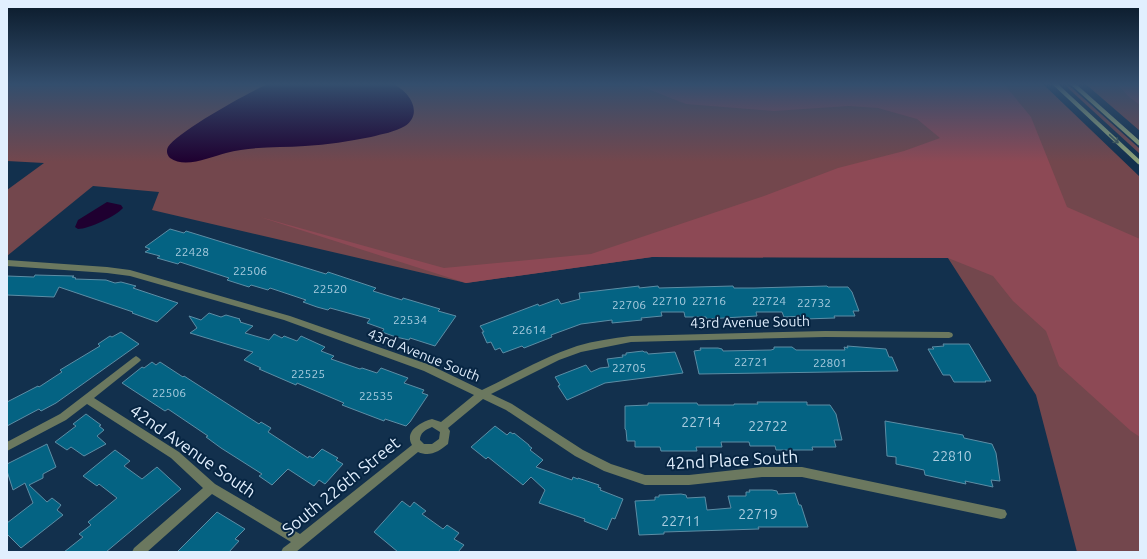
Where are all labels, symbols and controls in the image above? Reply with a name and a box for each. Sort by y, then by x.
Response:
one-way arrow [1109,134,1119,144]
house number: 22428 [175,245,209,258]
house number: 22506 [233,264,267,277]
house number: 22520 [313,282,347,295]
house number: 22710 [652,294,686,307]
house number: 22716 [692,294,726,307]
house number: 22724 [752,294,786,307]
house number: 22732 [797,296,831,309]
house number: 22706 [612,298,646,311]
house number: 22534 [393,313,427,326]
street label: 43rd Avenue South [690,313,810,331]
house number: 22614 [512,323,546,336]
street label: 43rd Avenue South [365,325,483,385]
house number: 22721 [734,355,768,368]
house number: 22801 [813,356,847,369]
house number: 22705 [612,361,646,374]
house number: 22525 [291,367,325,380]
house number: 22506 [152,386,186,399]
house number: 22535 [359,389,393,402]
street label: 42nd Avenue South [127,400,260,501]
house number: 22714 [681,414,721,430]
house number: 22722 [748,418,788,434]
street label: South 226th Street [278,432,403,539]
street label: 42nd Place South [665,447,798,472]
house number: 22810 [932,448,972,464]
house number: 22719 [738,506,778,522]
house number: 22711 [661,513,701,529]

